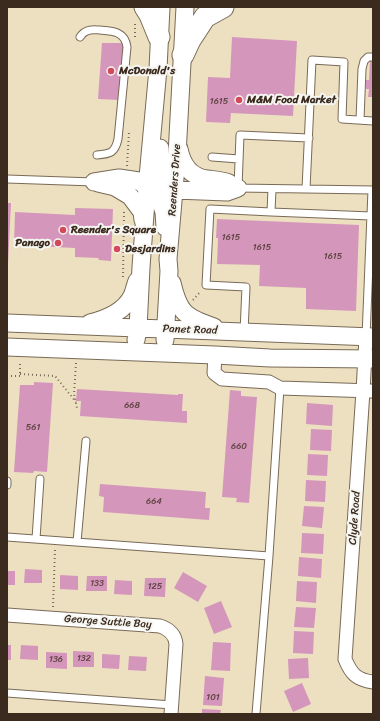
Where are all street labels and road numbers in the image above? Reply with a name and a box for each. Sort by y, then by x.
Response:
street label: Reenders Drive [166,143,184,217]
street label: Panet Road [162,322,218,338]
street label: Clyde Road [347,491,363,545]
street label: George Suttie Bay [64,612,152,632]

